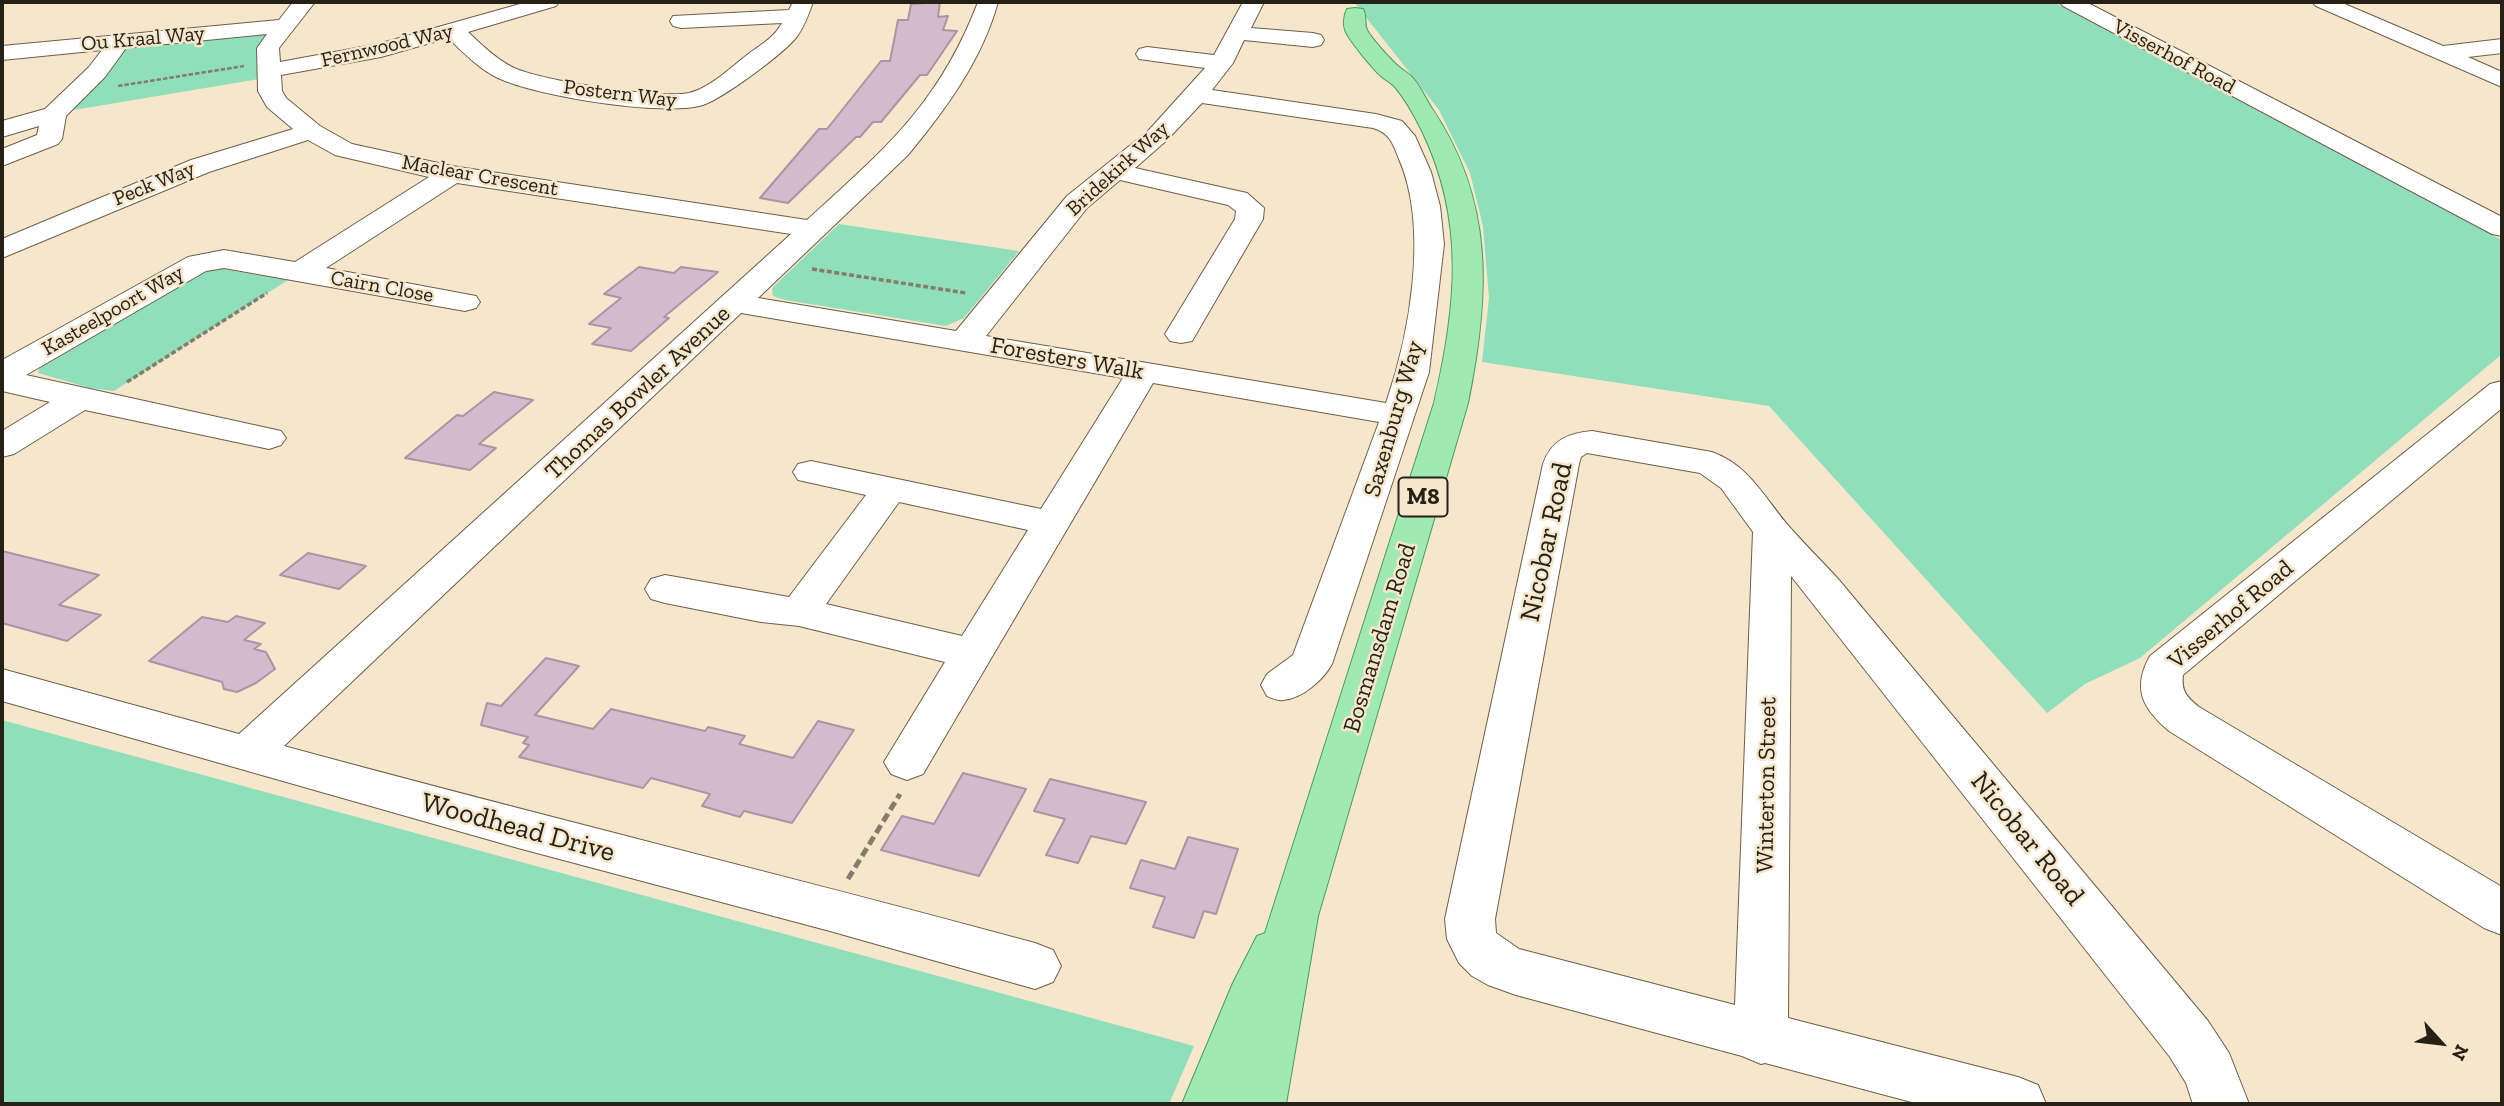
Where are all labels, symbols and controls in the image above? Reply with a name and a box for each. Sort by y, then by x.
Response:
street label: Visserhof Road [2108,14,2240,100]
street label: Fernwood Way [319,19,455,73]
street label: Ou Kraal Way [80,21,206,57]
street label: Postern Way [562,75,678,113]
street label: Bridekirk Way [1062,116,1174,222]
street label: Maclear Crescent [400,150,560,202]
street label: Peck Way [109,156,199,212]
street label: Kasteelpoort Way [38,260,188,362]
street label: Cairn Close [329,266,435,308]
street label: Thomas Bowler Avenue [539,300,737,486]
street label: Foresters Walk [988,331,1146,387]
street label: Saxenburg Way [1358,338,1430,500]
street label: Nicobar Road [1514,459,1580,625]
road number: M8 [1398,477,1448,516]
street label: Bosmansdam Road [1338,540,1422,736]
street label: Visserhof Road [2163,554,2299,676]
street label: Winterton Street [1751,697,1783,873]
street label: Nicobar Road [1963,765,2091,913]
street label: Woodhead Drive [418,786,618,870]
north arrow [2406,1008,2476,1078]
text: N [2447,1041,2474,1064]

